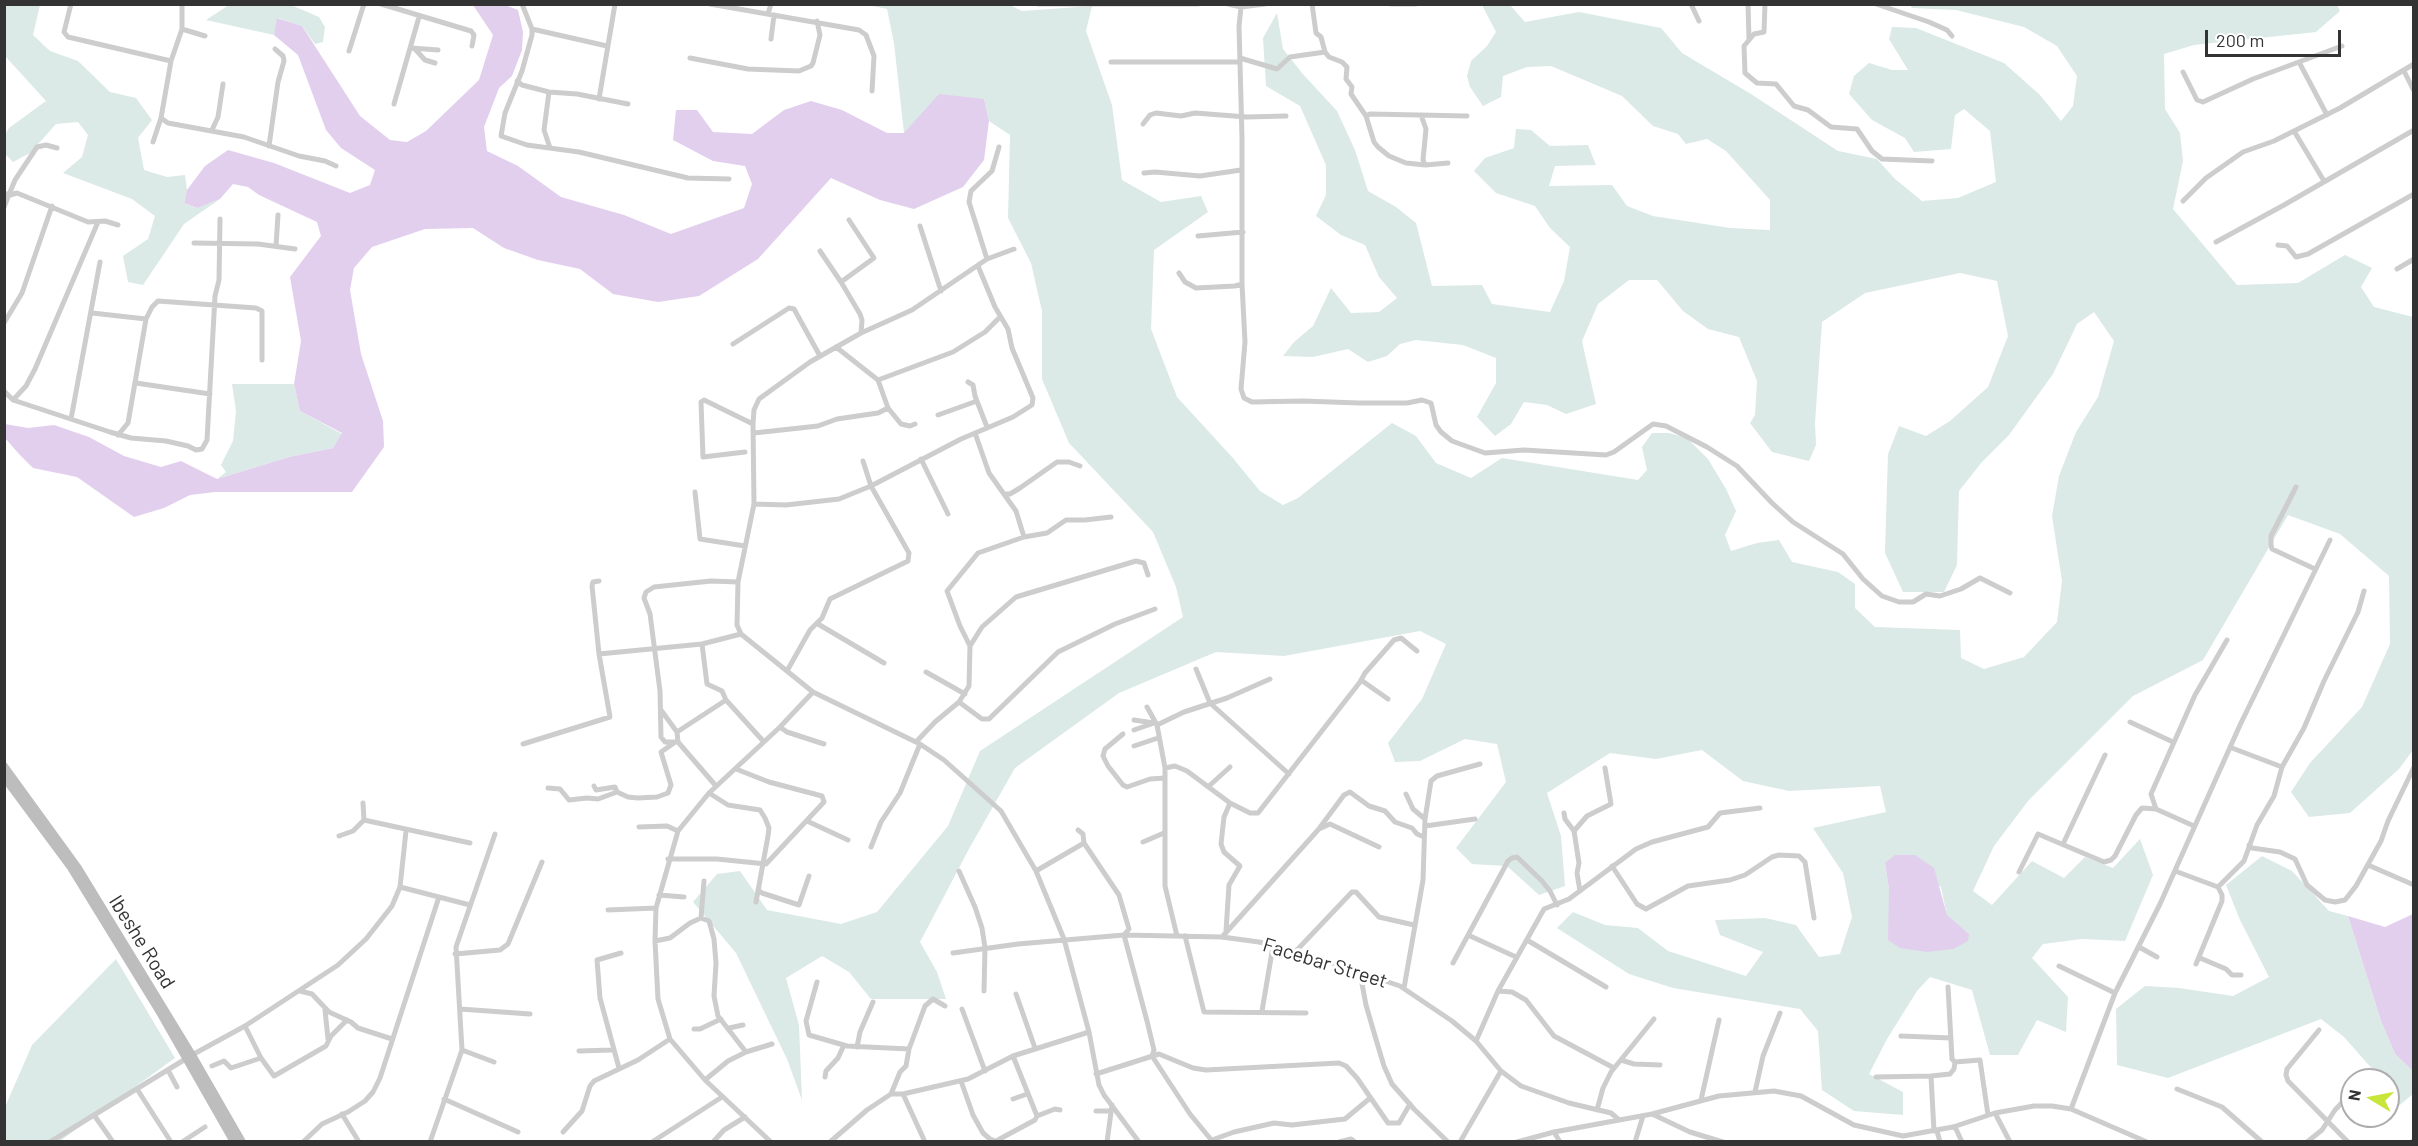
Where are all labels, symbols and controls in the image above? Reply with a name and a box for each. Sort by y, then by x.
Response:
scale bar [2208,18,2344,56]
text: 200 m [2216,29,2264,51]
street label: Ibeshe Road [104,891,180,993]
street label: Facebar Street [1260,933,1390,993]
north arrow [2340,1068,2400,1128]
text: N [2343,1088,2364,1102]

